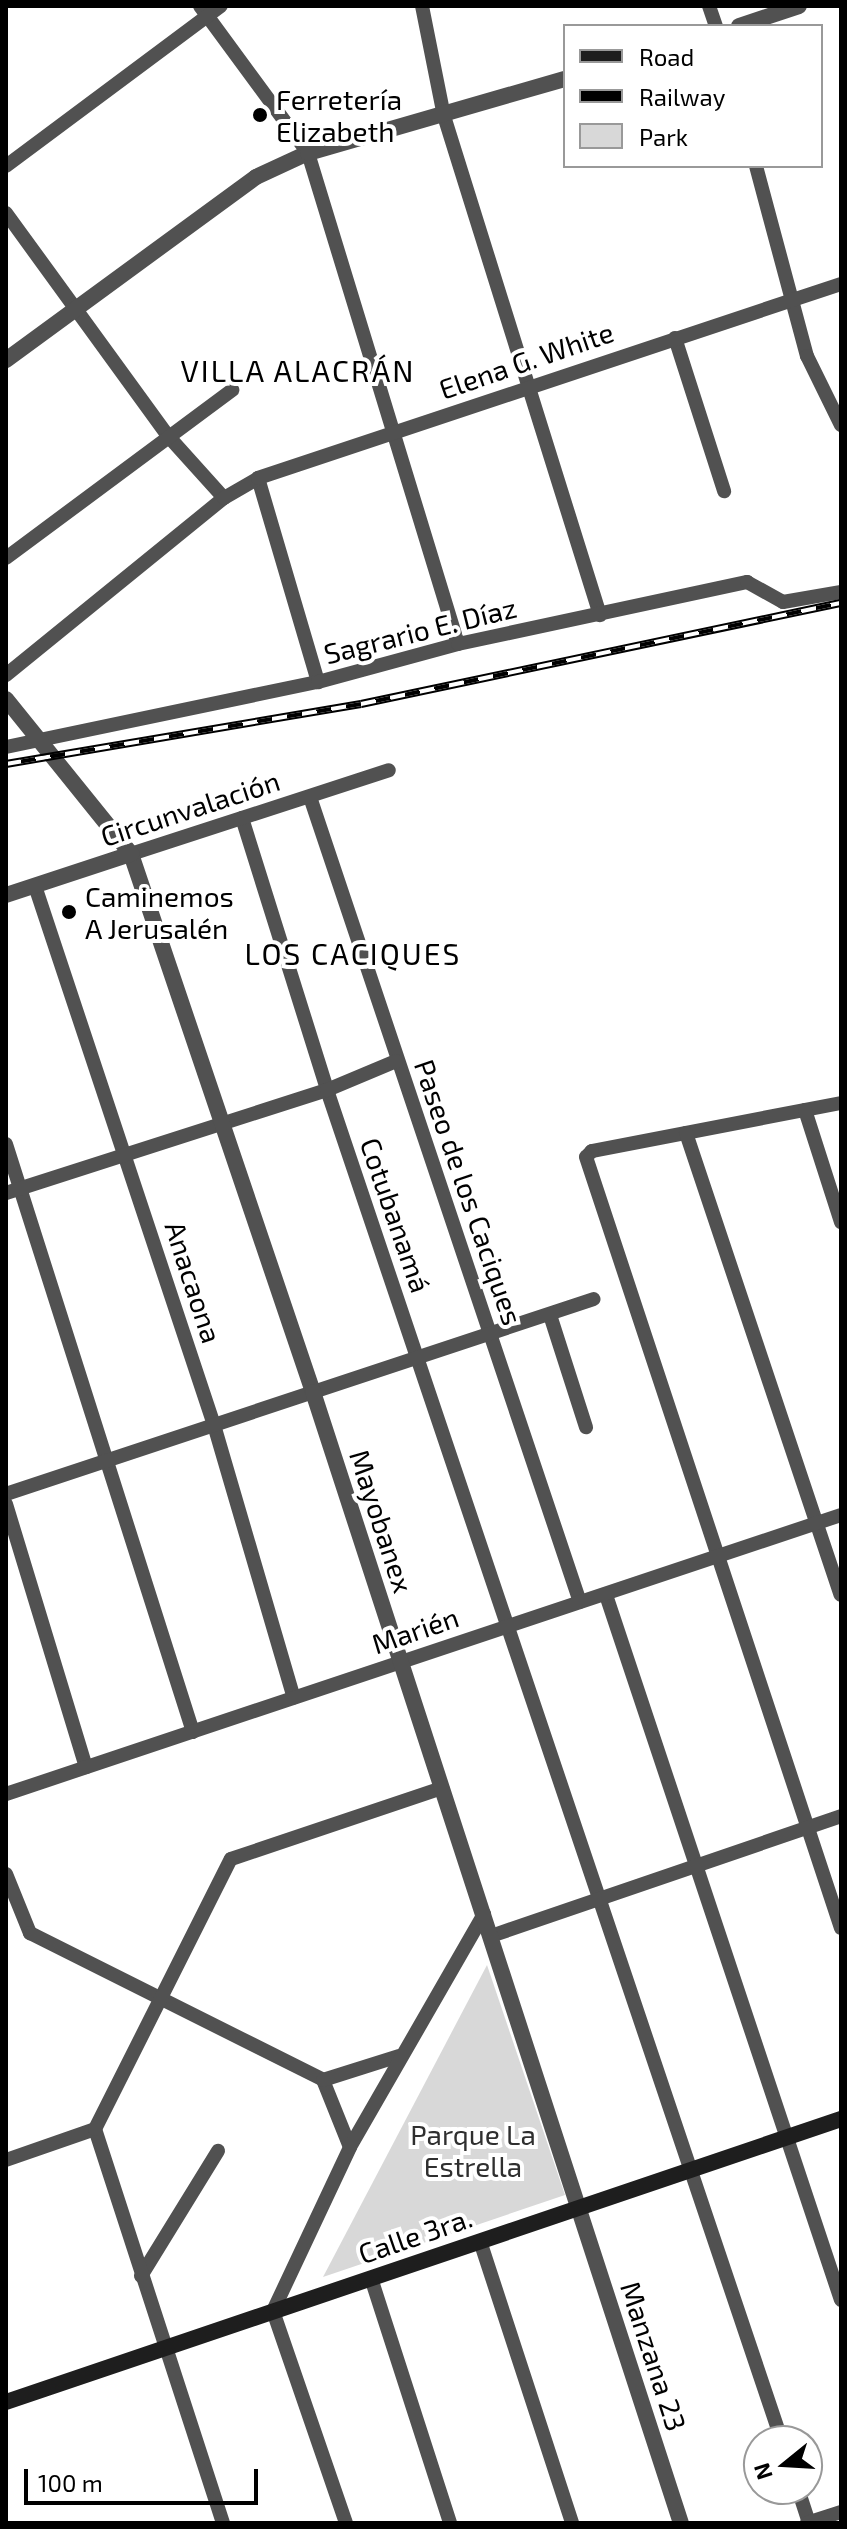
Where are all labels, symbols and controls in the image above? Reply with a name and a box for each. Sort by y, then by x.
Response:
legend [563,24,823,168]
text: Road [639,42,694,71]
place label: Ferretería Elizabeth [276,82,402,148]
text: Railway [639,82,725,111]
marker: Ferretería Elizabeth [251,106,269,124]
text: Park [639,122,688,151]
street label: Elena G. White [434,314,618,406]
district label: VILLA ALACRÁN [180,352,416,388]
street label: Sagrario E. Díaz [320,590,520,670]
street label: Circunvalación [96,763,284,853]
place label: Caminemos A Jerusalén [85,879,234,945]
marker: Caminemos A Jerusalén [60,903,78,921]
district label: LOS CACIQUES [245,935,461,971]
street label: Paseo de los Caciques [408,1055,530,1329]
street label: Cotubanamá [354,1133,438,1297]
street label: Anacaona [159,1217,229,1347]
street label: Mayobanex [343,1445,421,1597]
street label: Marién [367,1600,463,1660]
park label: Parque La Estrella [410,2117,536,2183]
street label: Calle 3ra. [354,2200,476,2270]
street label: Manzana 23 [614,2277,694,2435]
north arrow [743,2425,823,2505]
scale bar [28,2453,262,2503]
text: N [747,2460,777,2483]
text: 100 m [38,2468,103,2497]

